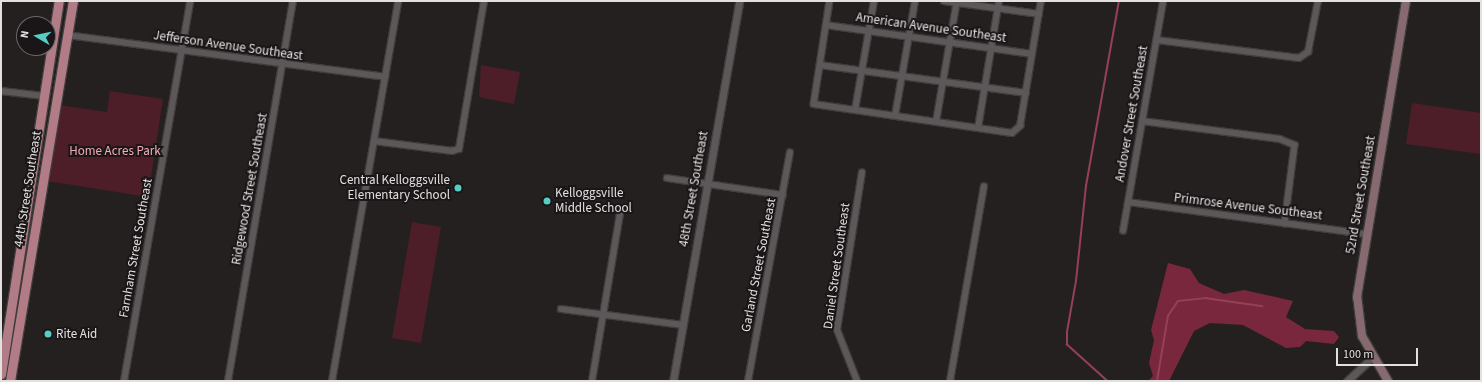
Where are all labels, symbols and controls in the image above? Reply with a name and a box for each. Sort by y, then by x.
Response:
street label: American Avenue Southeast [855,10,1007,46]
north arrow [16,16,56,56]
street label: Jefferson Avenue Southeast [152,28,304,64]
text: N [17,29,33,39]
street label: Andover Street Southeast [1112,45,1152,183]
street label: Ridgewood Street Southeast [229,112,271,266]
street label: 44th Street Southeast [11,130,45,248]
street label: 48th Street Southeast [676,130,712,248]
street label: 52nd Street Southeast [1343,135,1379,255]
park label: Home Acres Park [69,143,161,159]
place label: Central Kelloggsville Elementary School [340,173,450,204]
street label: Farnham Street Southeast [116,177,156,319]
marker: Central Kelloggsville Elementary School [453,183,463,193]
place label: Kelloggsville Middle School [555,186,632,217]
street label: Primrose Avenue Southeast [1173,190,1323,224]
marker: Kelloggsville Middle School [542,196,552,206]
street label: Garland Street Southeast [738,197,780,333]
street label: Daniel Street Southeast [820,202,854,330]
place label: Rite Aid [56,326,97,342]
marker: Rite Aid [43,329,53,339]
scale bar [1338,340,1420,366]
text: 100 m [1343,346,1373,363]

